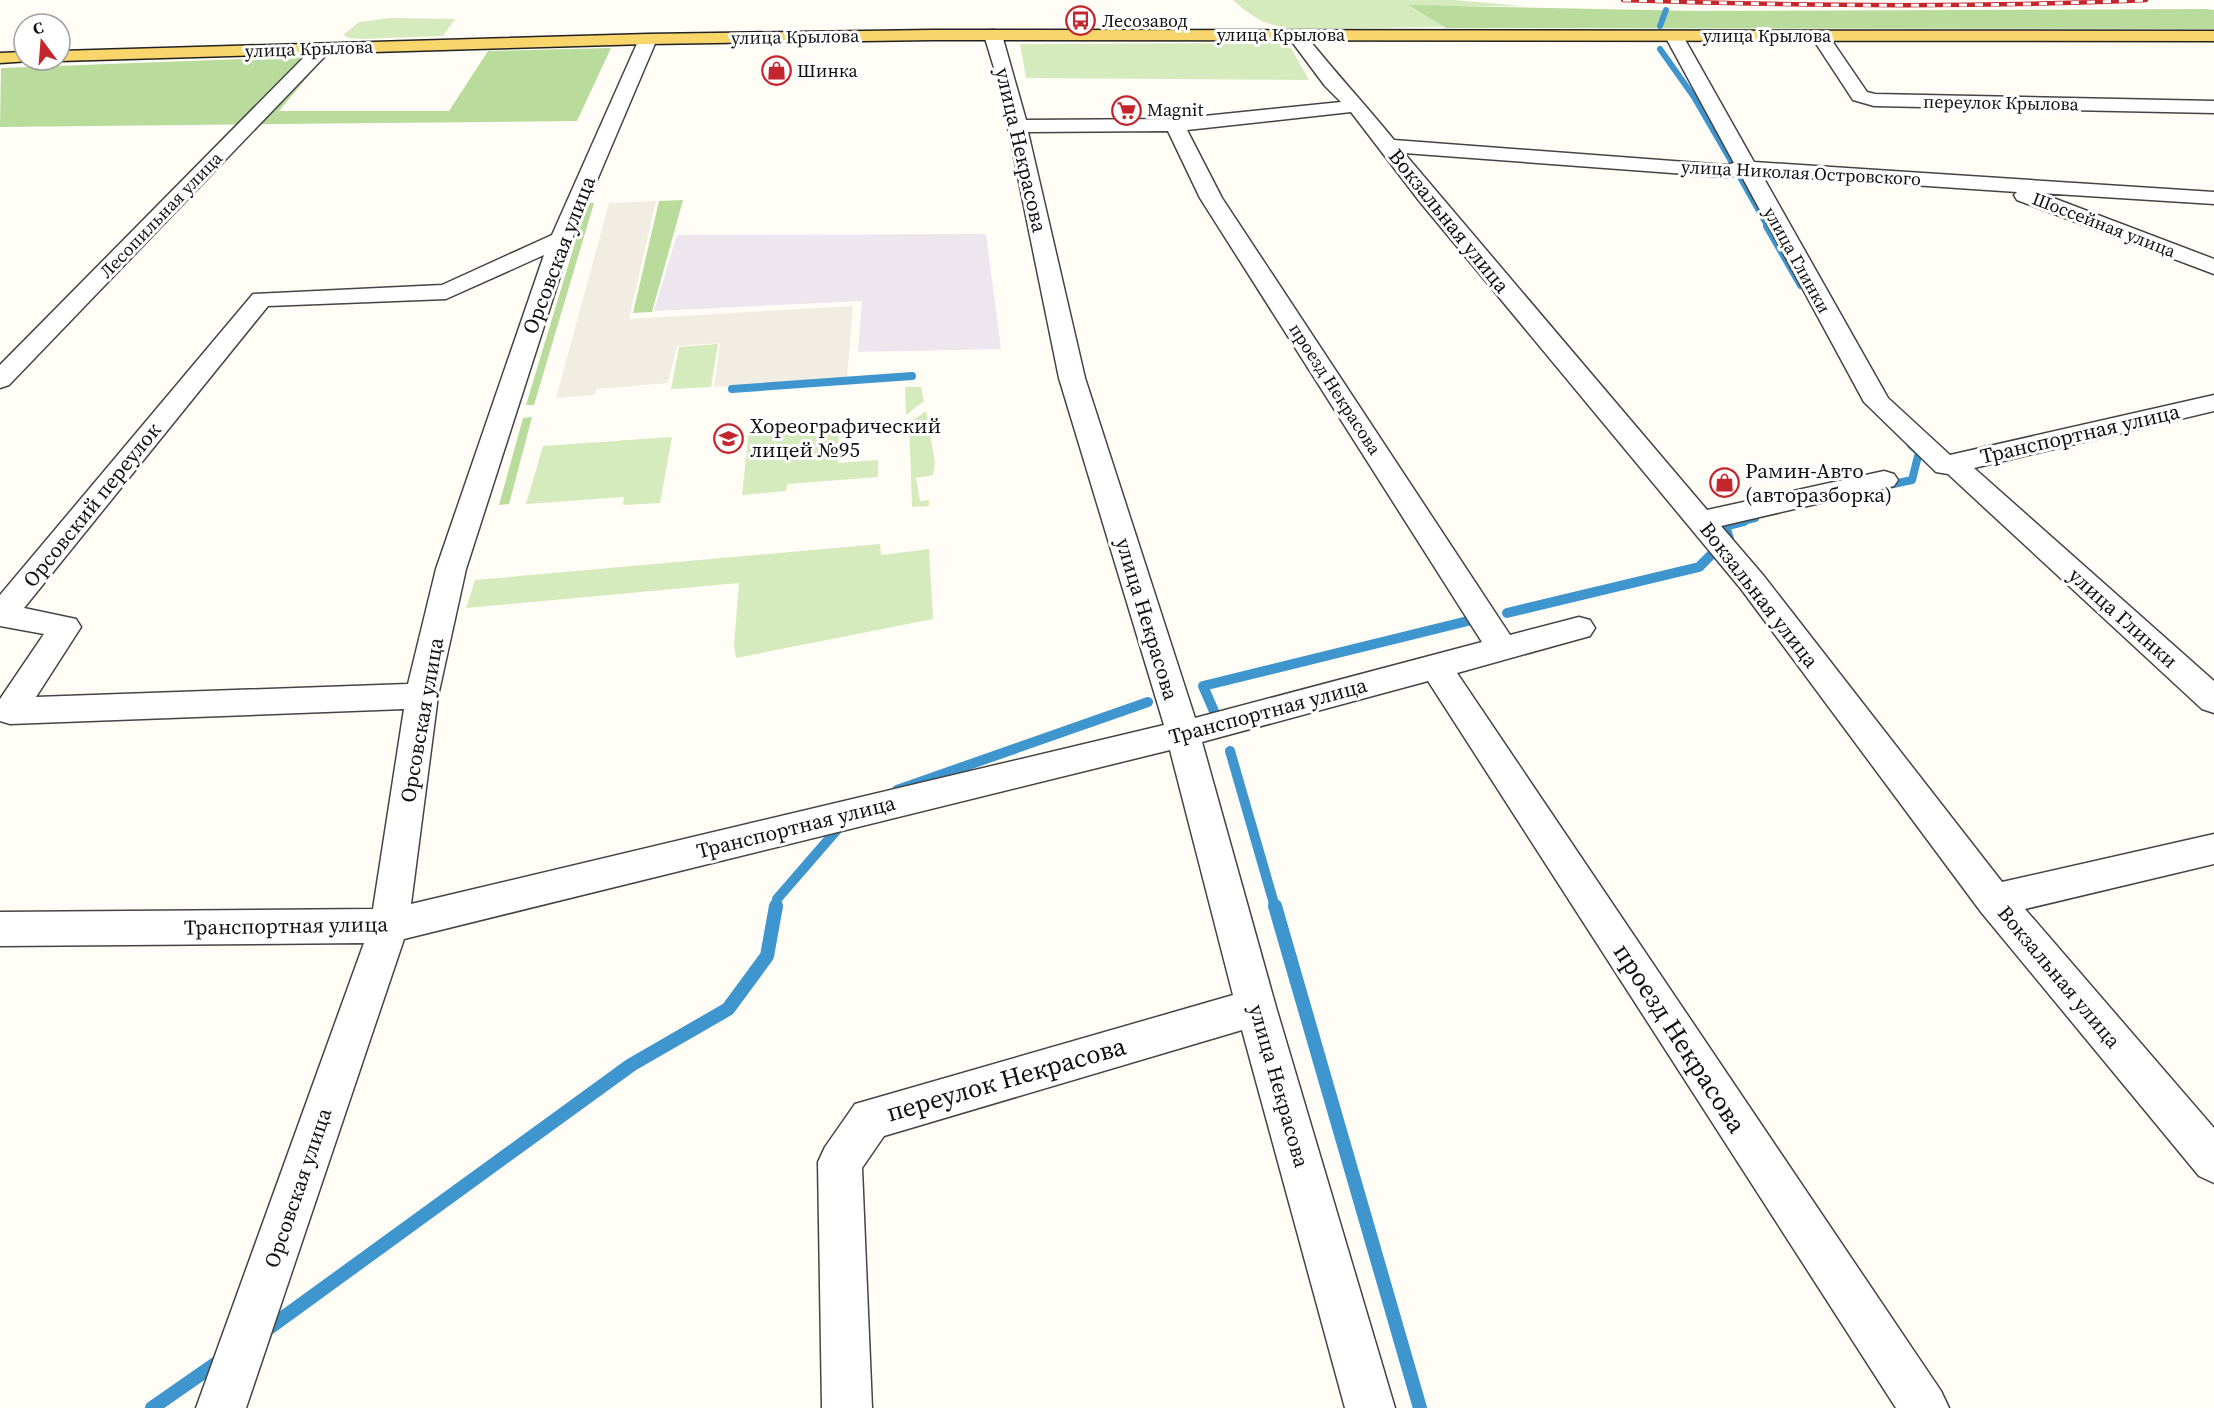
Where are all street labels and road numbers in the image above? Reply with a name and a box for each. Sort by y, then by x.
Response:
street label: улица Крылова [1217,22,1346,47]
street label: улица Крылова [731,23,860,50]
street label: улица Крылова [1703,23,1832,48]
street label: улица Крылова [244,34,374,63]
street label: улица Некрасова [988,65,1055,235]
street label: переулок Крылова [1923,89,2080,116]
street label: Вокзальная улица [1382,142,1517,299]
street label: Лесопильная улица [94,145,228,283]
street label: улица Николая Островского [1681,154,1922,191]
street label: Орсовская улица [515,171,602,338]
street label: Шоссейная улица [2029,186,2180,264]
street label: улица Глинки [1758,202,1837,318]
street label: проезд Некрасова [1283,318,1388,460]
street label: Транспортная улица [1977,396,2183,471]
street label: Орсовский переулок [16,416,167,593]
street label: Вокзальная улица [1693,516,1826,674]
street label: улица Некрасова [1109,534,1186,704]
street label: улица Глинки [2062,561,2184,675]
street label: Орсовская улица [393,635,450,805]
street label: Транспортная улица [1166,670,1371,751]
street label: Транспортная улица [693,788,899,865]
street label: Вокзальная улица [1991,899,2128,1054]
street label: Транспортная улица [184,909,389,942]
street label: проезд Некрасова [1605,936,1755,1141]
street label: улица Некрасова [1242,1001,1317,1171]
street label: переулок Некрасова [882,1027,1131,1130]
street label: Орсовская улица [257,1104,339,1272]

